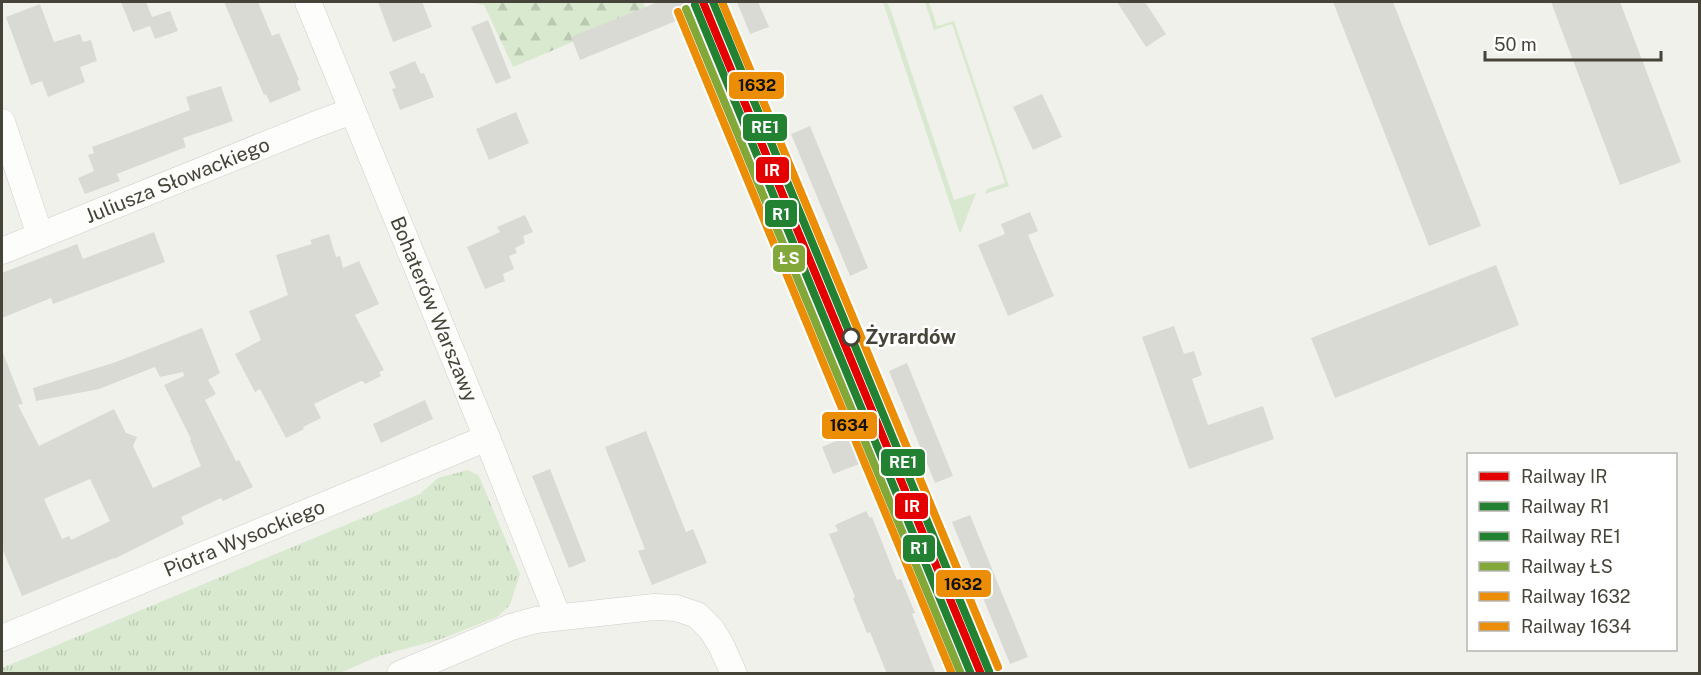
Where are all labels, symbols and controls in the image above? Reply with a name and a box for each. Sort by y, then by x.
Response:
scale bar [1485,24,1660,62]
text: 50 m [1494,34,1537,55]
line badge: 1632 [728,71,785,100]
text: 1632 [738,76,776,95]
line badge: RE1 [742,113,788,142]
text: RE1 [751,118,779,137]
street label: Juliusza Słowackiego [81,132,273,228]
line badge: IR [755,156,790,184]
text: IR [764,161,780,180]
line badge: R1 [764,199,798,228]
text: R1 [772,205,790,224]
street label: Bohaterów Warszawy [385,213,483,406]
line badge: ŁS [772,244,806,273]
text: ŁS [779,249,799,268]
place label: Żyrardów [865,324,956,349]
marker: Żyrardów [842,328,860,346]
line badge: 1634 [821,411,878,440]
text: 1634 [830,416,869,435]
line badge: RE1 [880,448,926,477]
text: RE1 [889,453,917,472]
legend [1467,453,1677,651]
text: Railway IR [1521,466,1607,487]
line badge: IR [894,492,929,520]
street label: Piotra Wysockiego [160,494,328,582]
text: Railway R1 [1521,496,1610,517]
text: IR [904,497,920,516]
text: Railway RE1 [1521,526,1621,547]
line badge: R1 [902,534,936,563]
text: R1 [910,539,928,558]
text: Railway ŁS [1521,556,1613,577]
line badge: 1632 [935,569,992,598]
text: 1632 [944,575,982,594]
text: Railway 1632 [1521,586,1631,607]
text: Railway 1634 [1521,616,1631,637]

